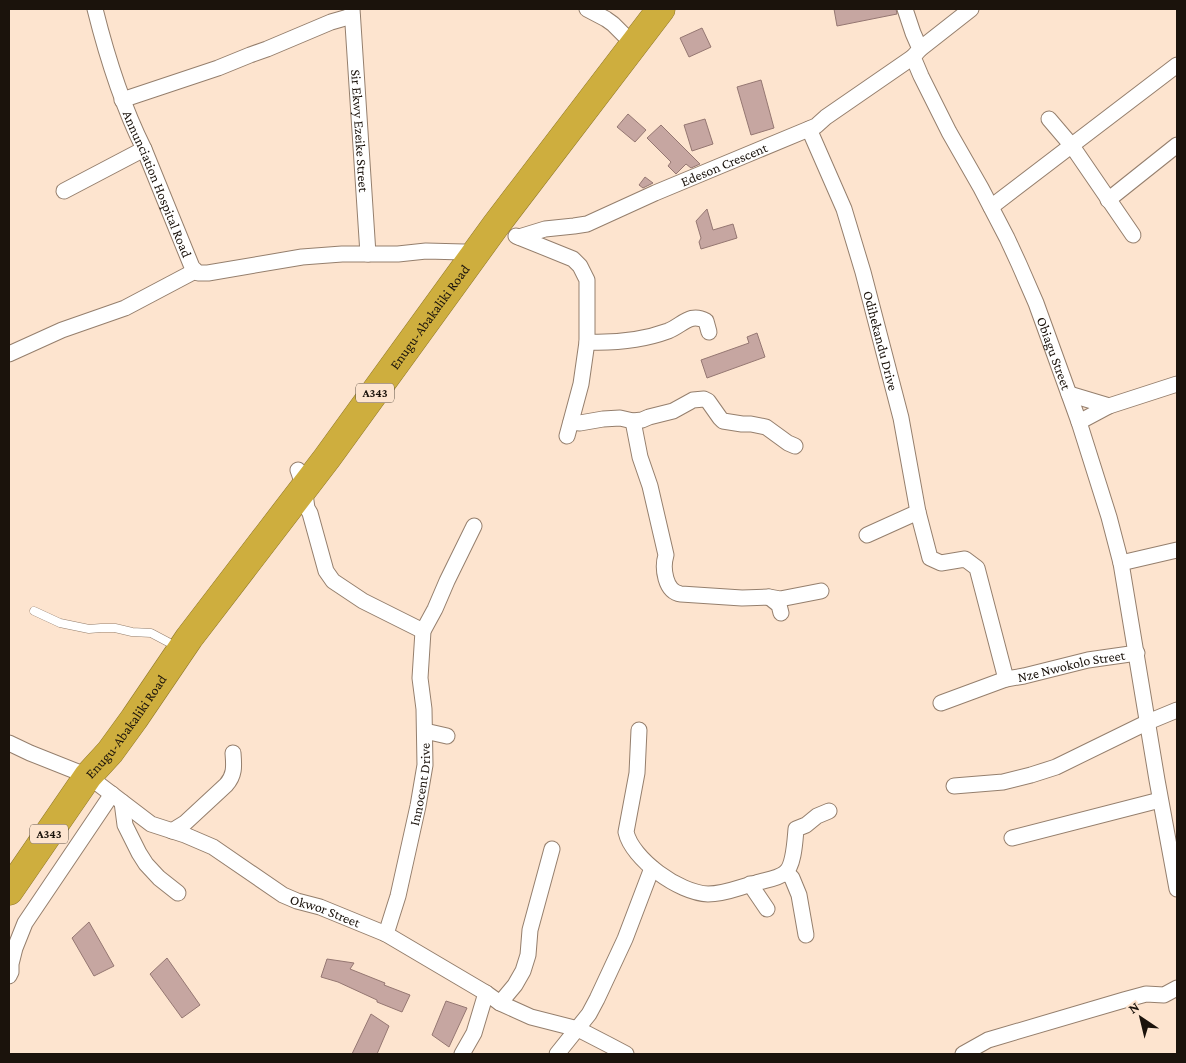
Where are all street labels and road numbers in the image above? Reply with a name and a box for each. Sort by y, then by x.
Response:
street label: Sir Ekwy Ezeike Street [348,69,372,193]
street label: Annunciation Hospital Road [120,108,195,260]
street label: Edeson Crescent [678,139,770,189]
street label: Enugu-Abakaliki Road [386,261,473,372]
street label: Odihekandu Drive [860,289,902,392]
street label: Obiagu Street [1034,315,1075,392]
road number: A343 [356,383,394,402]
street label: Nze Nwokolo Street [1016,647,1126,685]
street label: Enugu-Abakaliki Road [82,671,170,782]
street label: Innocent Drive [406,743,433,827]
road number: A343 [30,824,68,844]
street label: Okwor Street [288,891,363,931]

